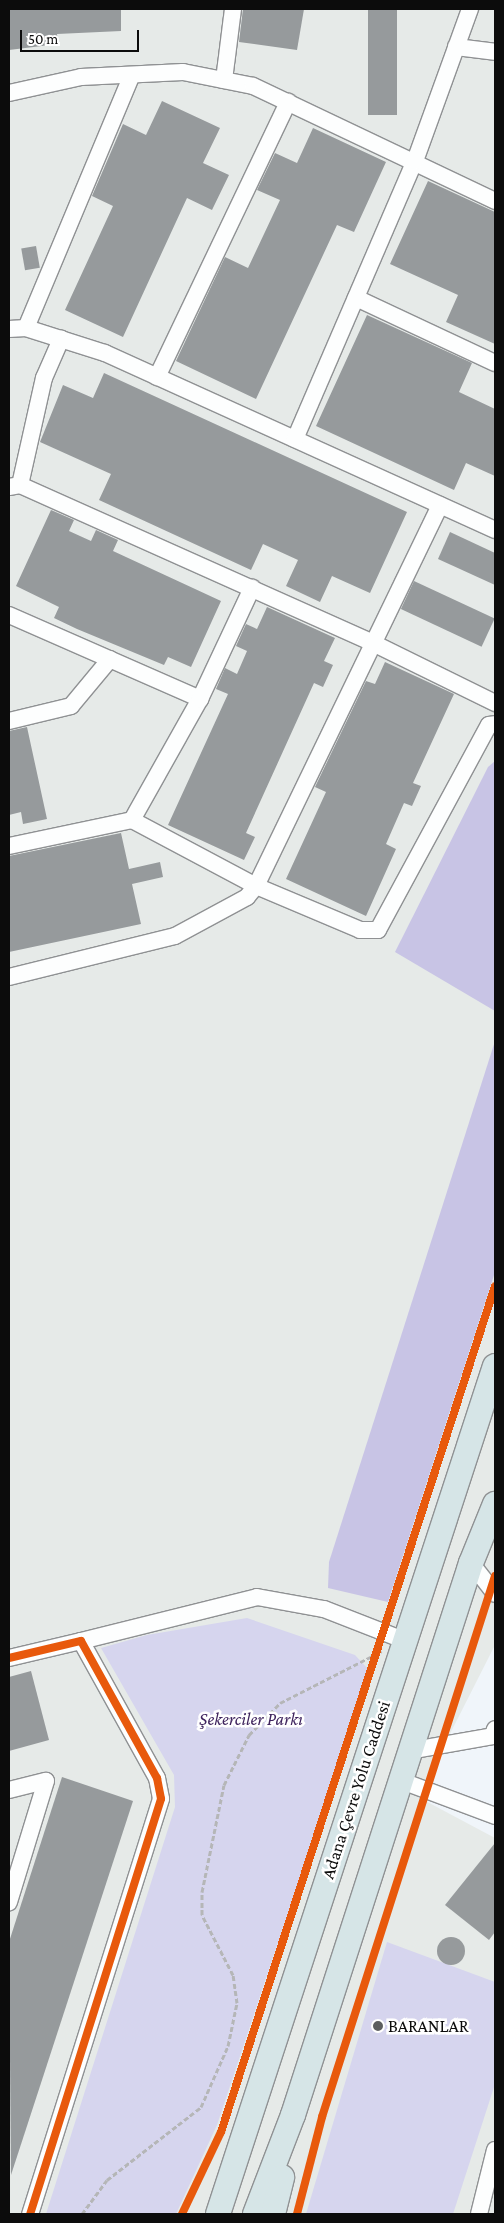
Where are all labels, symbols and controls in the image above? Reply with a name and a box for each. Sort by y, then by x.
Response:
scale bar [22,20,141,52]
text: 50 m [28,31,58,47]
street label: Adana Çevre Yolu Caddesi [317,1698,395,1882]
park label: Şekerciler Parkı [199,1708,303,1730]
place label: BARANLAR [388,2015,469,2037]
marker: BARANLAR [372,2020,384,2032]

